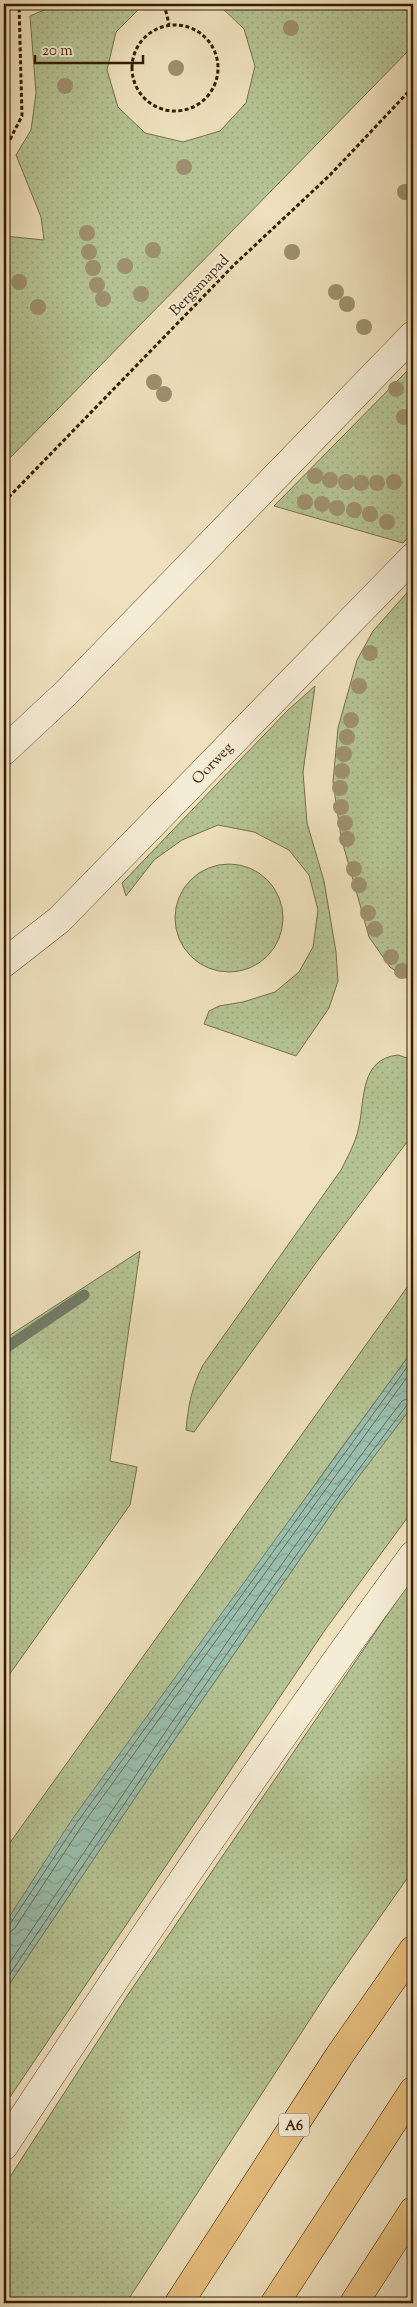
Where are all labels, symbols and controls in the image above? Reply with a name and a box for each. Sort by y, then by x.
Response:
scale bar [35,32,142,64]
text: 20 m [42,41,73,62]
street label: Bergsmapad [165,250,235,321]
street label: Oorweg [188,738,239,790]
road number: A6 [279,2114,309,2136]

